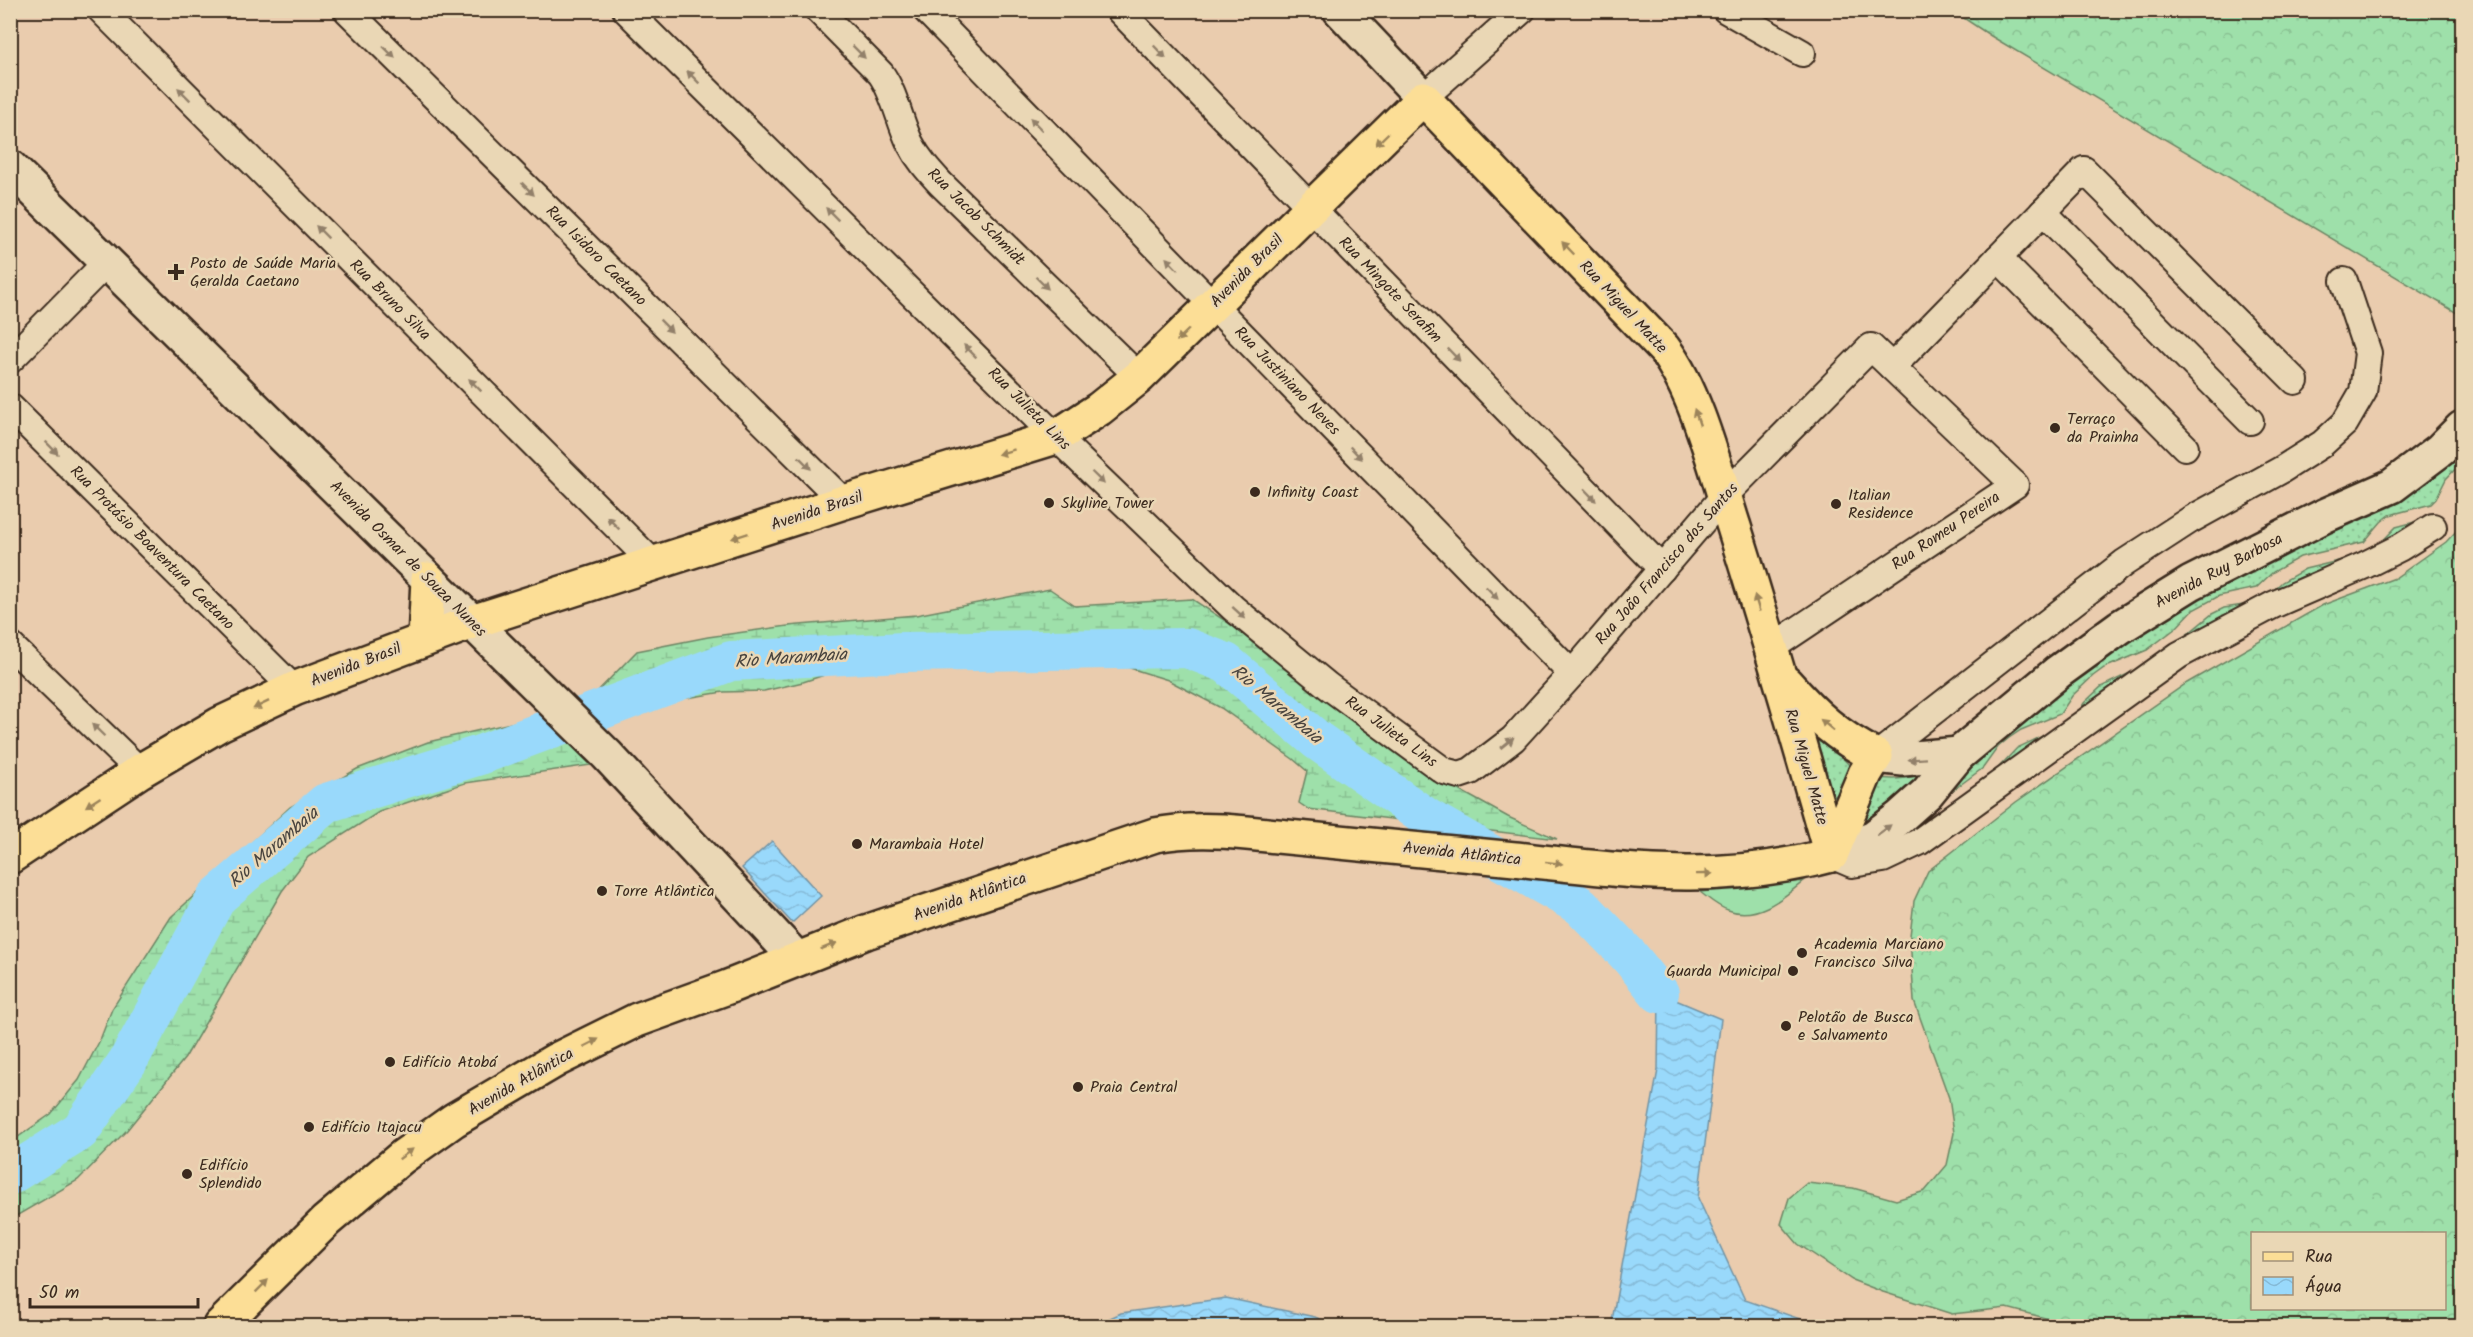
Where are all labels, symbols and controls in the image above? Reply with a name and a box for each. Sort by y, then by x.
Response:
one-way arrow [382,44,396,58]
one-way arrow [852,44,866,58]
one-way arrow [1152,45,1166,59]
one-way arrow [686,70,700,84]
one-way arrow [178,88,192,102]
one-way arrow [1030,117,1044,131]
one-way arrow [1375,131,1389,145]
street label: Rua Jacob Schmidt [921,162,1031,272]
one-way arrow [520,181,534,195]
street label: Rua Isidoro Caetano [540,200,652,312]
one-way arrow [825,208,839,222]
one-way arrow [315,225,330,239]
street label: Avenida Brasil [1204,228,1290,314]
street label: Rua Mingote Serafim [1332,231,1448,349]
one-way arrow [1561,241,1575,256]
place label: Posto de Saúde Maria Geralda Caetano [190,251,336,294]
street label: Rua Bruno Silva [343,253,437,347]
street label: Rua Miguel Matte [1573,255,1673,359]
one-way arrow [1166,257,1180,271]
marker: Posto de Saúde Maria Geralda Caetano [167,263,185,281]
one-way arrow [1035,276,1049,290]
one-way arrow [659,319,673,334]
street label: Rua Justiniano Neves [1228,321,1346,442]
one-way arrow [1176,327,1190,341]
one-way arrow [964,345,978,359]
one-way arrow [1447,348,1461,363]
street label: Rua Julieta Lins [982,362,1077,457]
one-way arrow [468,378,482,392]
place label: Terraço da Prainha [2067,407,2139,450]
one-way arrow [1692,408,1702,426]
marker: Terraço da Prainha [2048,421,2062,435]
one-way arrow [45,441,59,455]
one-way arrow [1349,446,1363,460]
one-way arrow [997,448,1015,457]
one-way arrow [797,456,811,470]
street label: Rua Protásio Boaventura Caetano [64,460,240,636]
one-way arrow [1091,470,1105,484]
street label: Avenida Osmar de Souza Nunes [324,475,492,643]
street label: Rua João Francisco dos Santos [1589,477,1745,651]
place label: Infinity Coast [1267,480,1360,505]
place label: Italian Residence [1848,483,1913,526]
street label: Avenida Brasil [768,484,866,538]
marker: Infinity Coast [1248,485,1262,499]
street label: Rua Romeu Pereira [1887,485,2005,577]
one-way arrow [1583,487,1596,502]
place label: Skyline Tower [1061,491,1155,516]
marker: Skyline Tower [1042,496,1056,510]
marker: Italian Residence [1829,497,1843,511]
one-way arrow [606,516,620,530]
street label: Avenida Ruy Barbosa [2151,527,2287,615]
one-way arrow [731,532,749,541]
one-way arrow [1485,585,1499,599]
one-way arrow [1752,594,1761,612]
one-way arrow [1231,606,1246,619]
street label: Avenida Brasil [307,636,405,694]
water label: Rio Marambaia [734,641,850,677]
water label: Rio Marambaia [1224,658,1329,753]
street label: Rua Julieta Lins [1340,690,1443,774]
one-way arrow [253,700,270,709]
street label: Rua Miguel Matte [1777,706,1835,828]
one-way arrow [1820,719,1835,732]
one-way arrow [91,724,105,738]
one-way arrow [1499,736,1515,749]
one-way arrow [1908,754,1927,763]
one-way arrow [85,797,101,808]
water label: Rio Marambaia [222,799,327,896]
one-way arrow [1875,824,1891,836]
place label: Marambaia Hotel [869,832,984,857]
street label: Avenida Atlântica [1402,835,1522,873]
marker: Marambaia Hotel [850,837,864,851]
one-way arrow [1544,859,1563,868]
street label: Avenida Atlântica [910,866,1030,928]
one-way arrow [1695,870,1714,879]
place label: Torre Atlântica [614,879,715,904]
marker: Torre Atlântica [595,884,609,898]
place label: Academia Marciano Francisco Silva [1814,932,1944,975]
one-way arrow [821,941,839,951]
marker: Academia Marciano Francisco Silva [1795,946,1809,960]
place label: Guarda Municipal [1666,959,1781,984]
marker: Guarda Municipal [1786,964,1800,978]
place label: Pelotão de Busca e Salvamento [1798,1005,1913,1048]
marker: Pelotão de Busca e Salvamento [1779,1019,1793,1033]
one-way arrow [582,1038,599,1048]
street label: Avenida Atlântica [463,1042,579,1122]
place label: Edifício Atobá [402,1050,498,1075]
marker: Edifício Atobá [383,1055,397,1069]
place label: Praia Central [1090,1075,1178,1100]
marker: Praia Central [1071,1080,1085,1094]
place label: Edifício Itajacu [321,1115,422,1140]
marker: Edifício Itajacu [302,1120,316,1134]
one-way arrow [397,1148,413,1160]
place label: Edifício Splendido [199,1153,262,1196]
marker: Edifício Splendido [180,1167,194,1181]
legend [2251,1232,2446,1310]
text: Rua [2305,1243,2333,1272]
scale bar [30,1271,198,1309]
text: Água [2305,1273,2342,1302]
text: 50 m [39,1279,79,1308]
one-way arrow [254,1279,268,1293]

